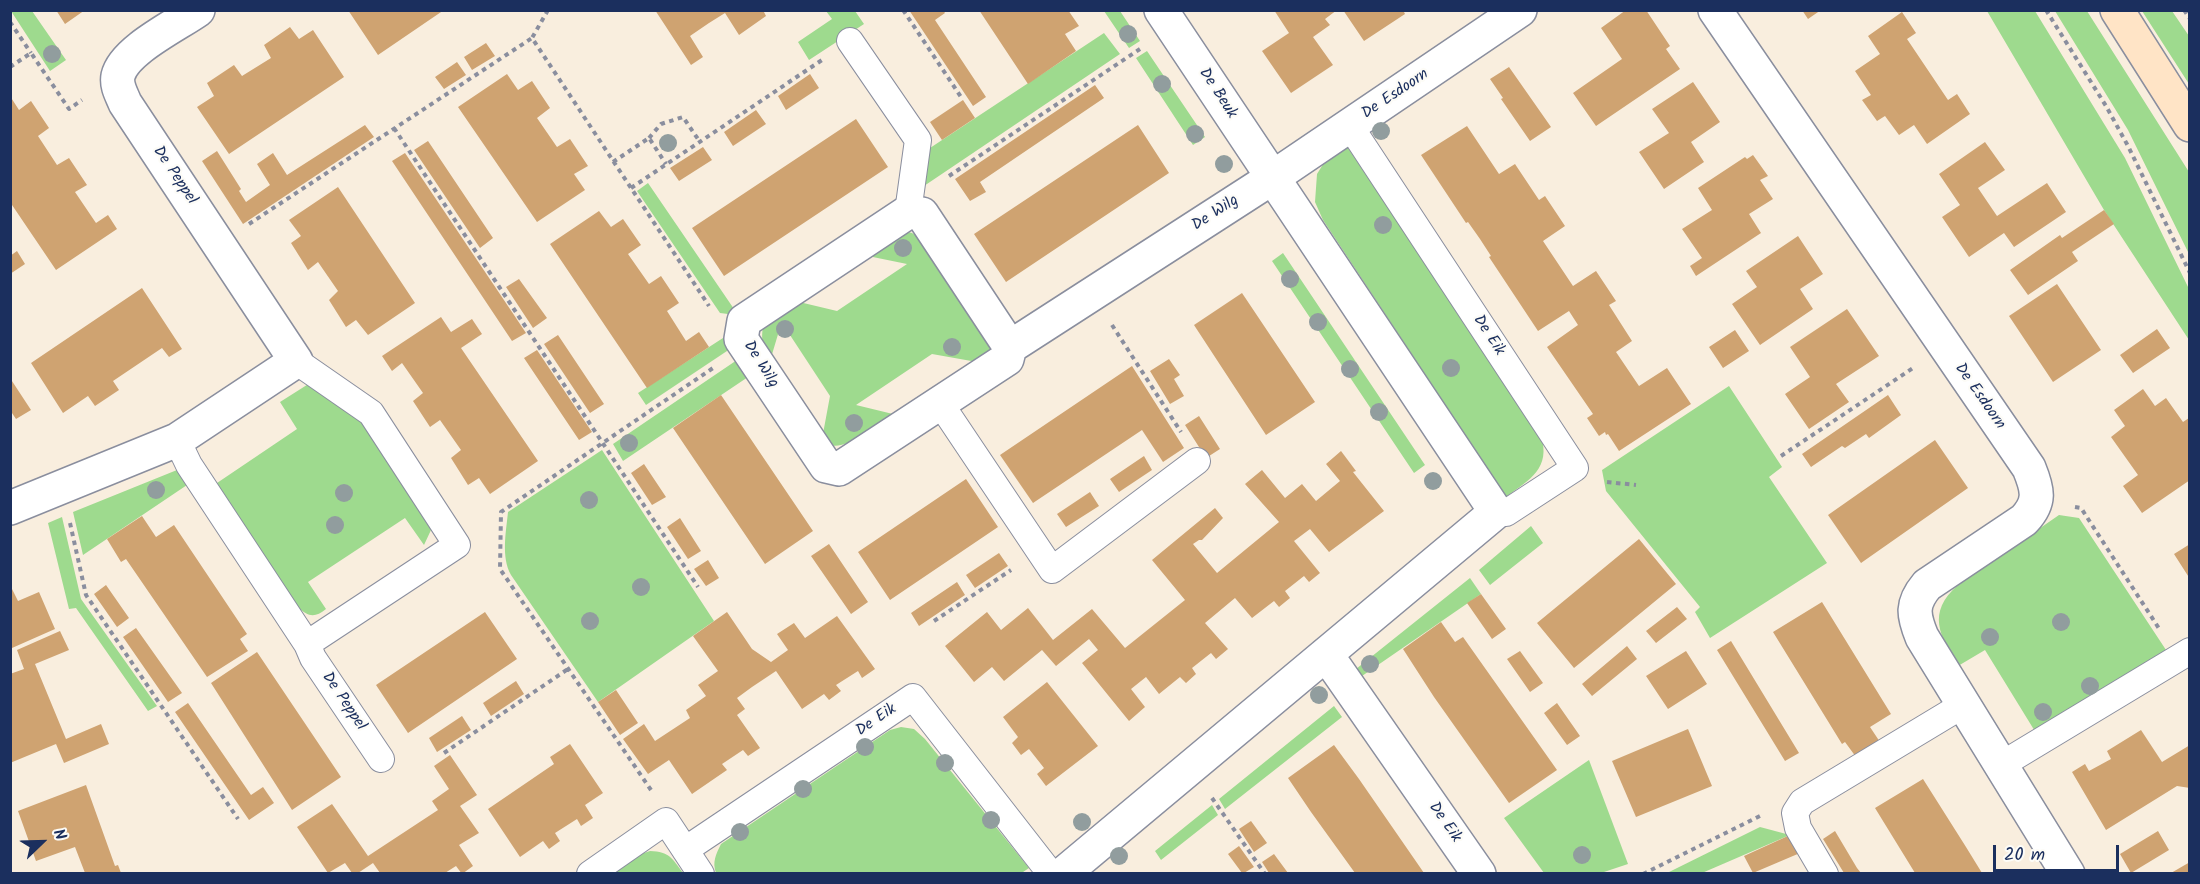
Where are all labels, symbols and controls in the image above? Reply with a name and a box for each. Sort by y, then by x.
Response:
street label: De Beuk [1194,65,1240,123]
street label: De Esdoorn [1359,66,1433,124]
street label: De Peppel [148,143,200,209]
street label: De Wilg [1189,192,1243,236]
street label: De Eik [1468,312,1508,360]
street label: De Wilg [738,338,782,392]
street label: De Esdoorn [1949,360,2009,434]
street label: De Peppel [317,669,369,735]
street label: De Eik [853,701,901,741]
street label: De Eik [1423,799,1465,847]
north arrow [12,812,72,872]
text: N [46,825,73,844]
scale bar [1996,833,2122,871]
text: 20 m [2004,841,2045,870]

